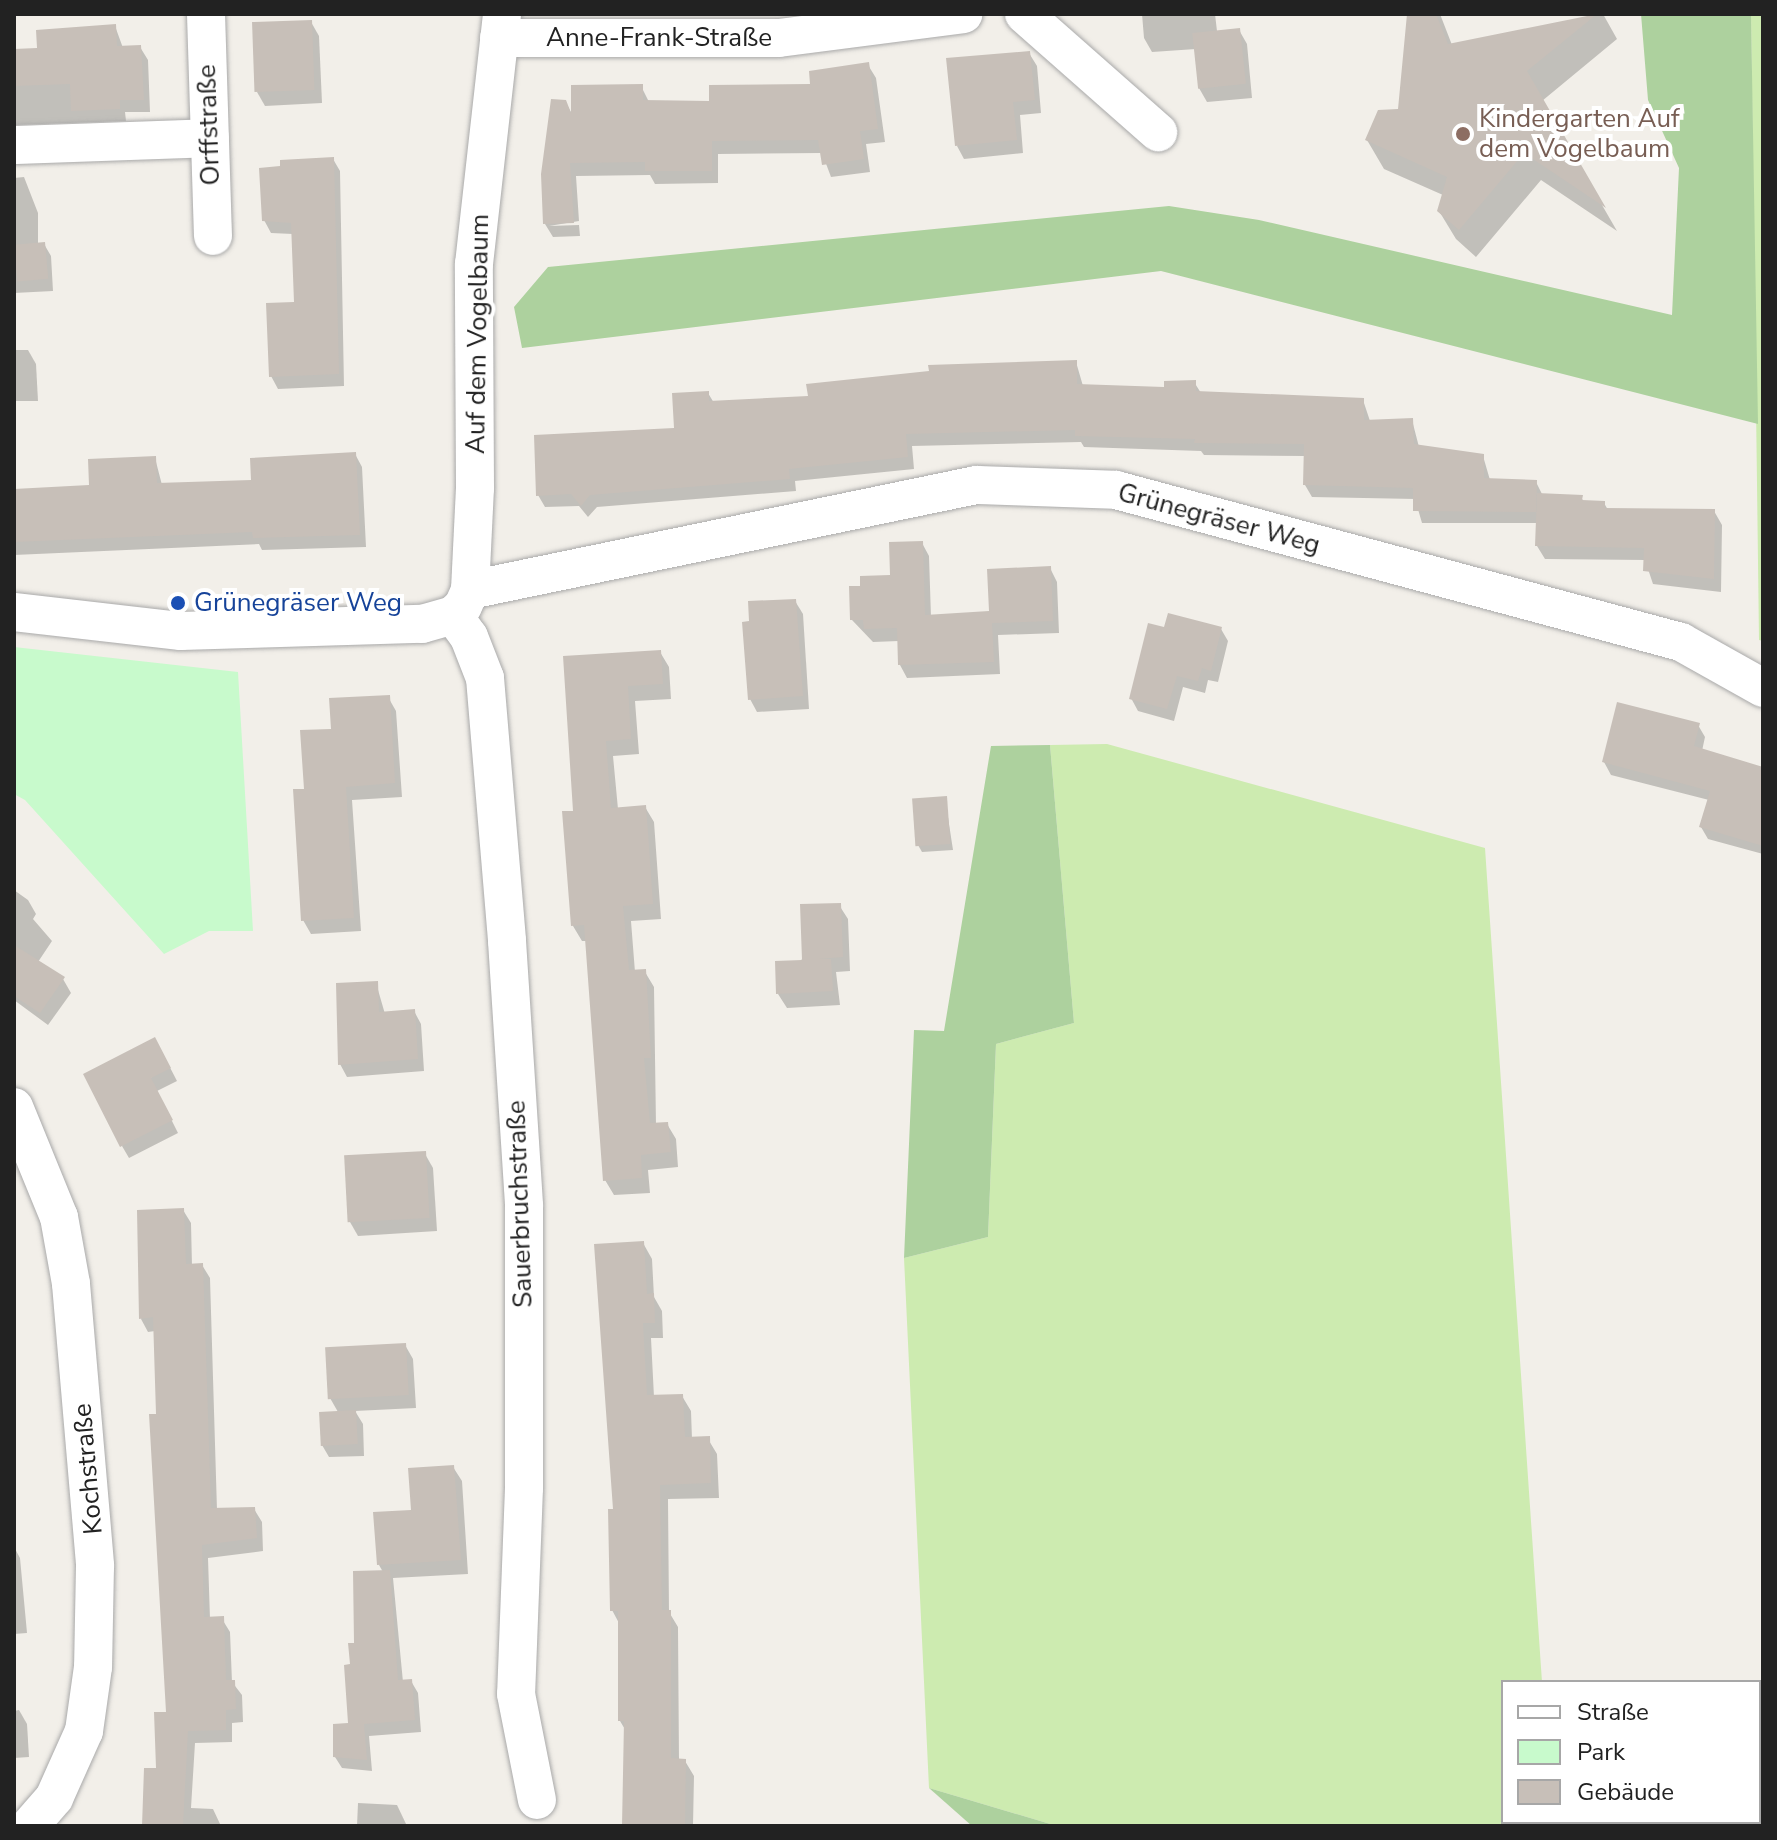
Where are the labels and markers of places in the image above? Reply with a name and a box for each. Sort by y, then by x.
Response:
place label: Kindergarten Auf dem Vogelbaum [1479,103,1680,164]
marker: Kindergarten Auf dem Vogelbaum [1454,125,1472,143]
place label: Grünegräser Weg [194,587,402,619]
marker: Grünegräser Weg [169,594,187,612]

